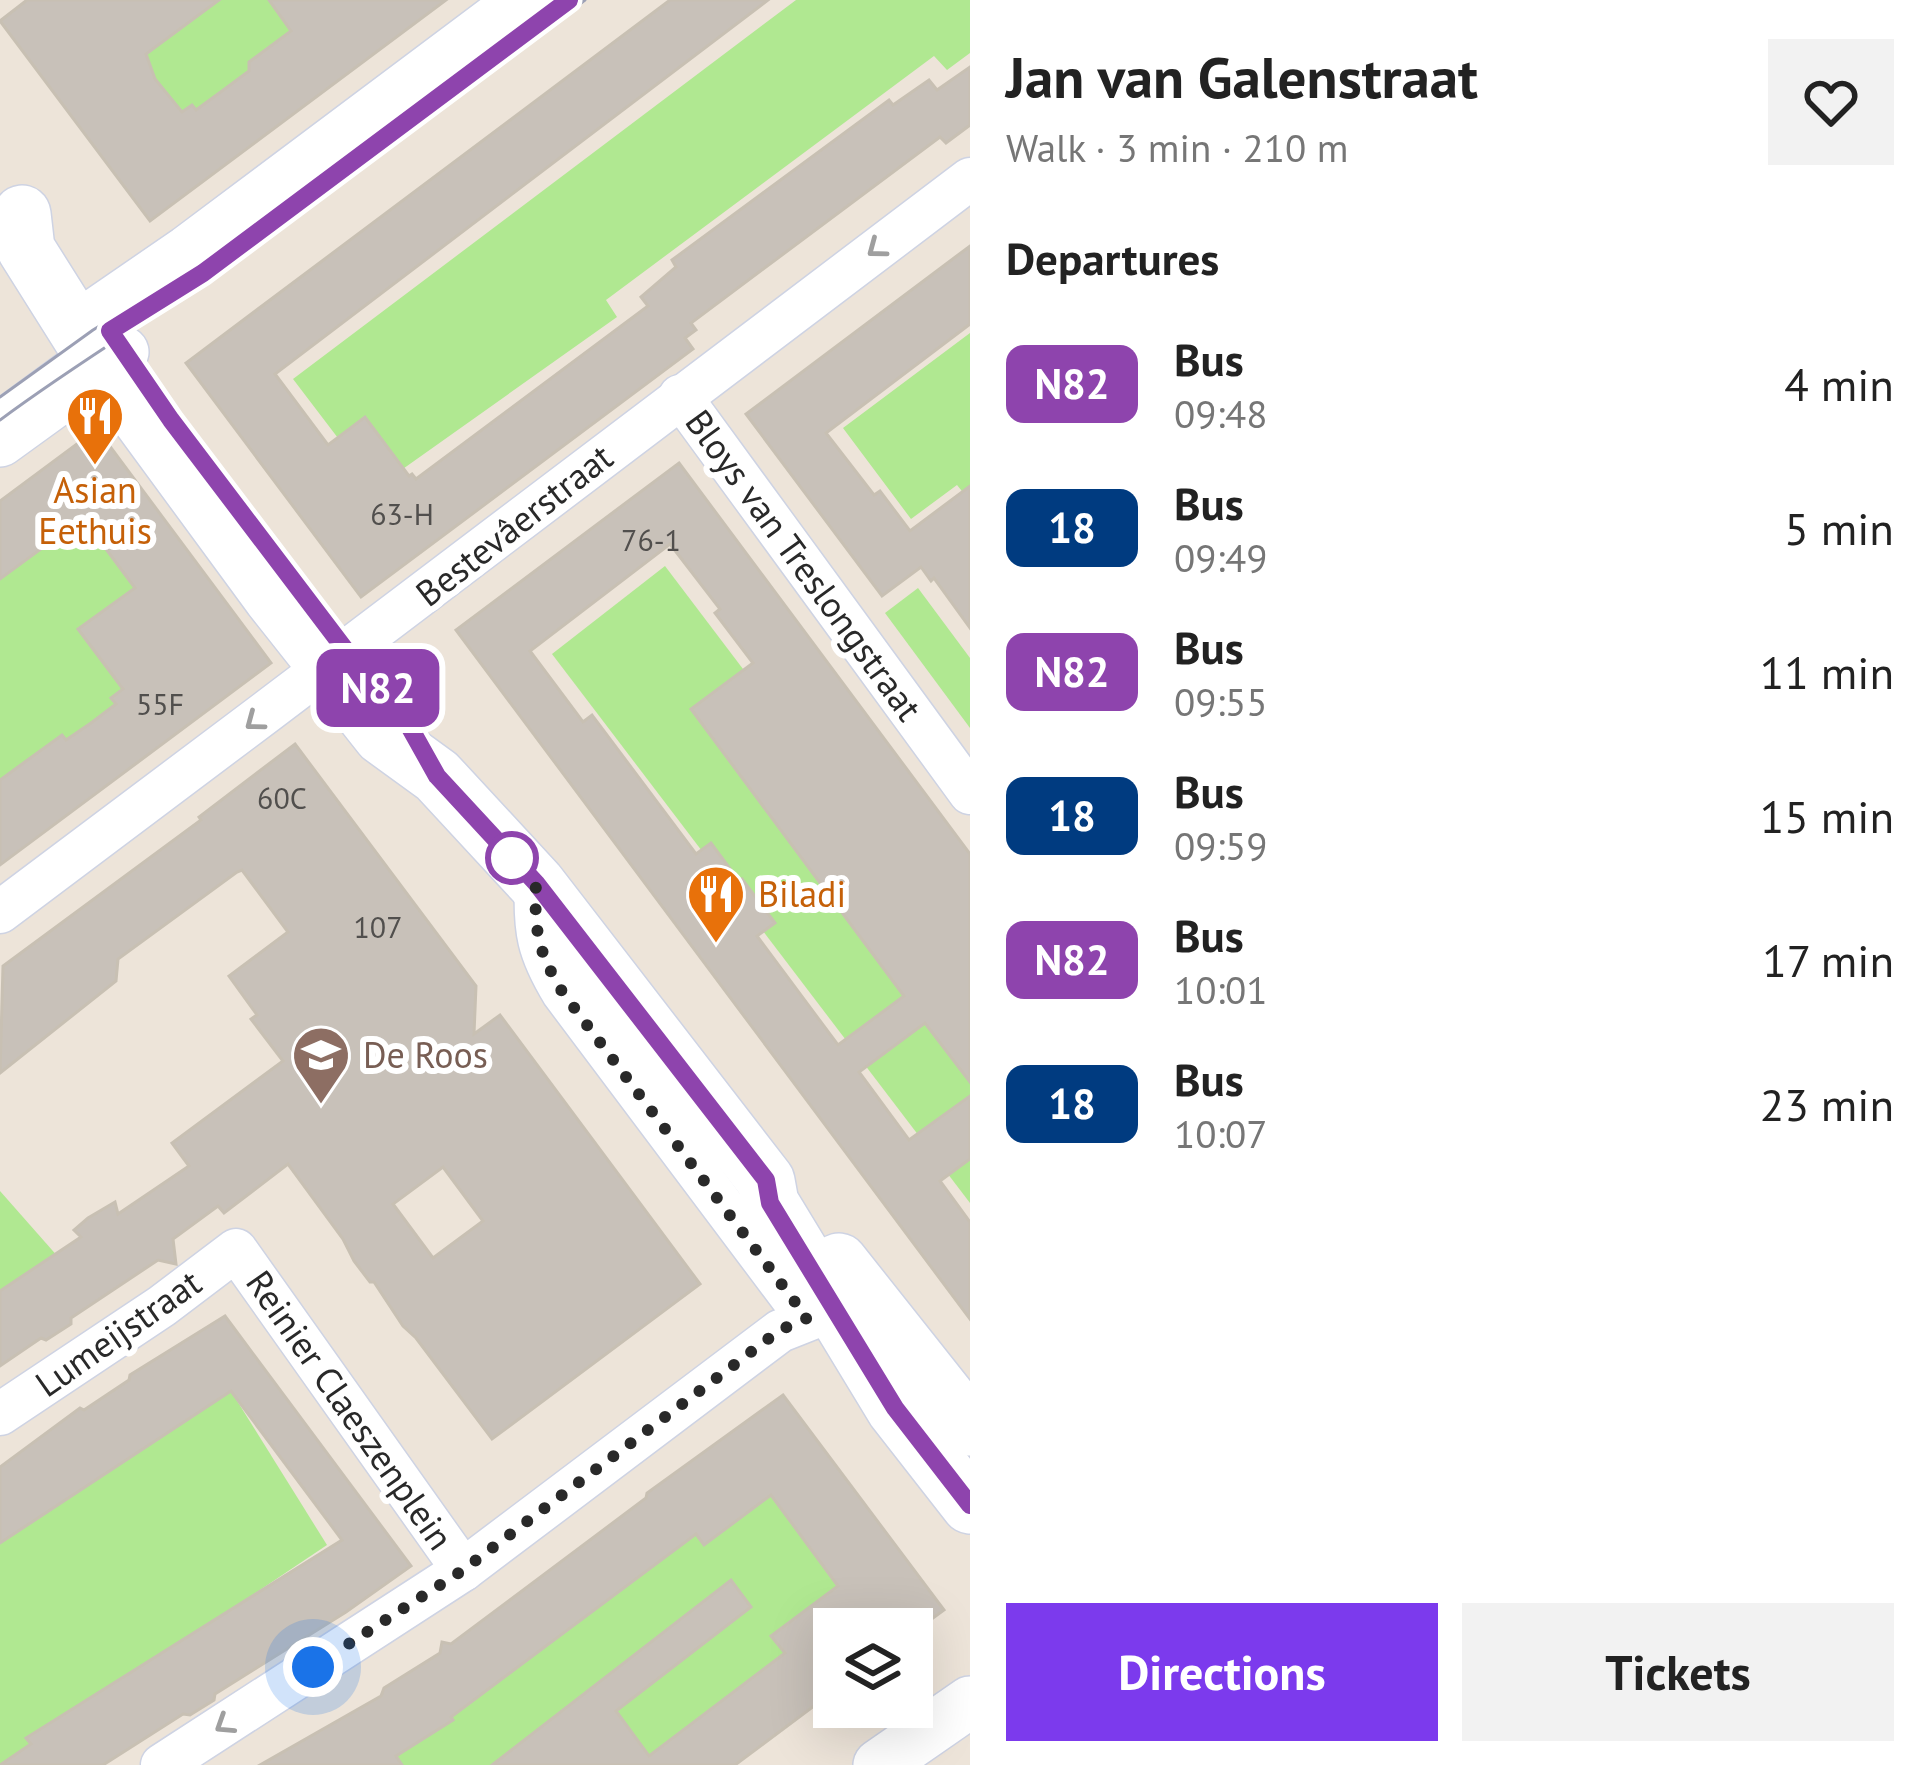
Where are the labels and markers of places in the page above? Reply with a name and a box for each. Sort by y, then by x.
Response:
restaurant icon: Asian Eethuis [64,385,126,467]
place label: Asian Eethuis [38,466,152,554]
unlabelled marker [487,833,537,883]
restaurant icon: Biladi [685,863,747,945]
place label: Biladi [758,870,846,917]
school or university icon: De Roos [290,1024,352,1106]
place label: De Roos [363,1031,488,1078]

